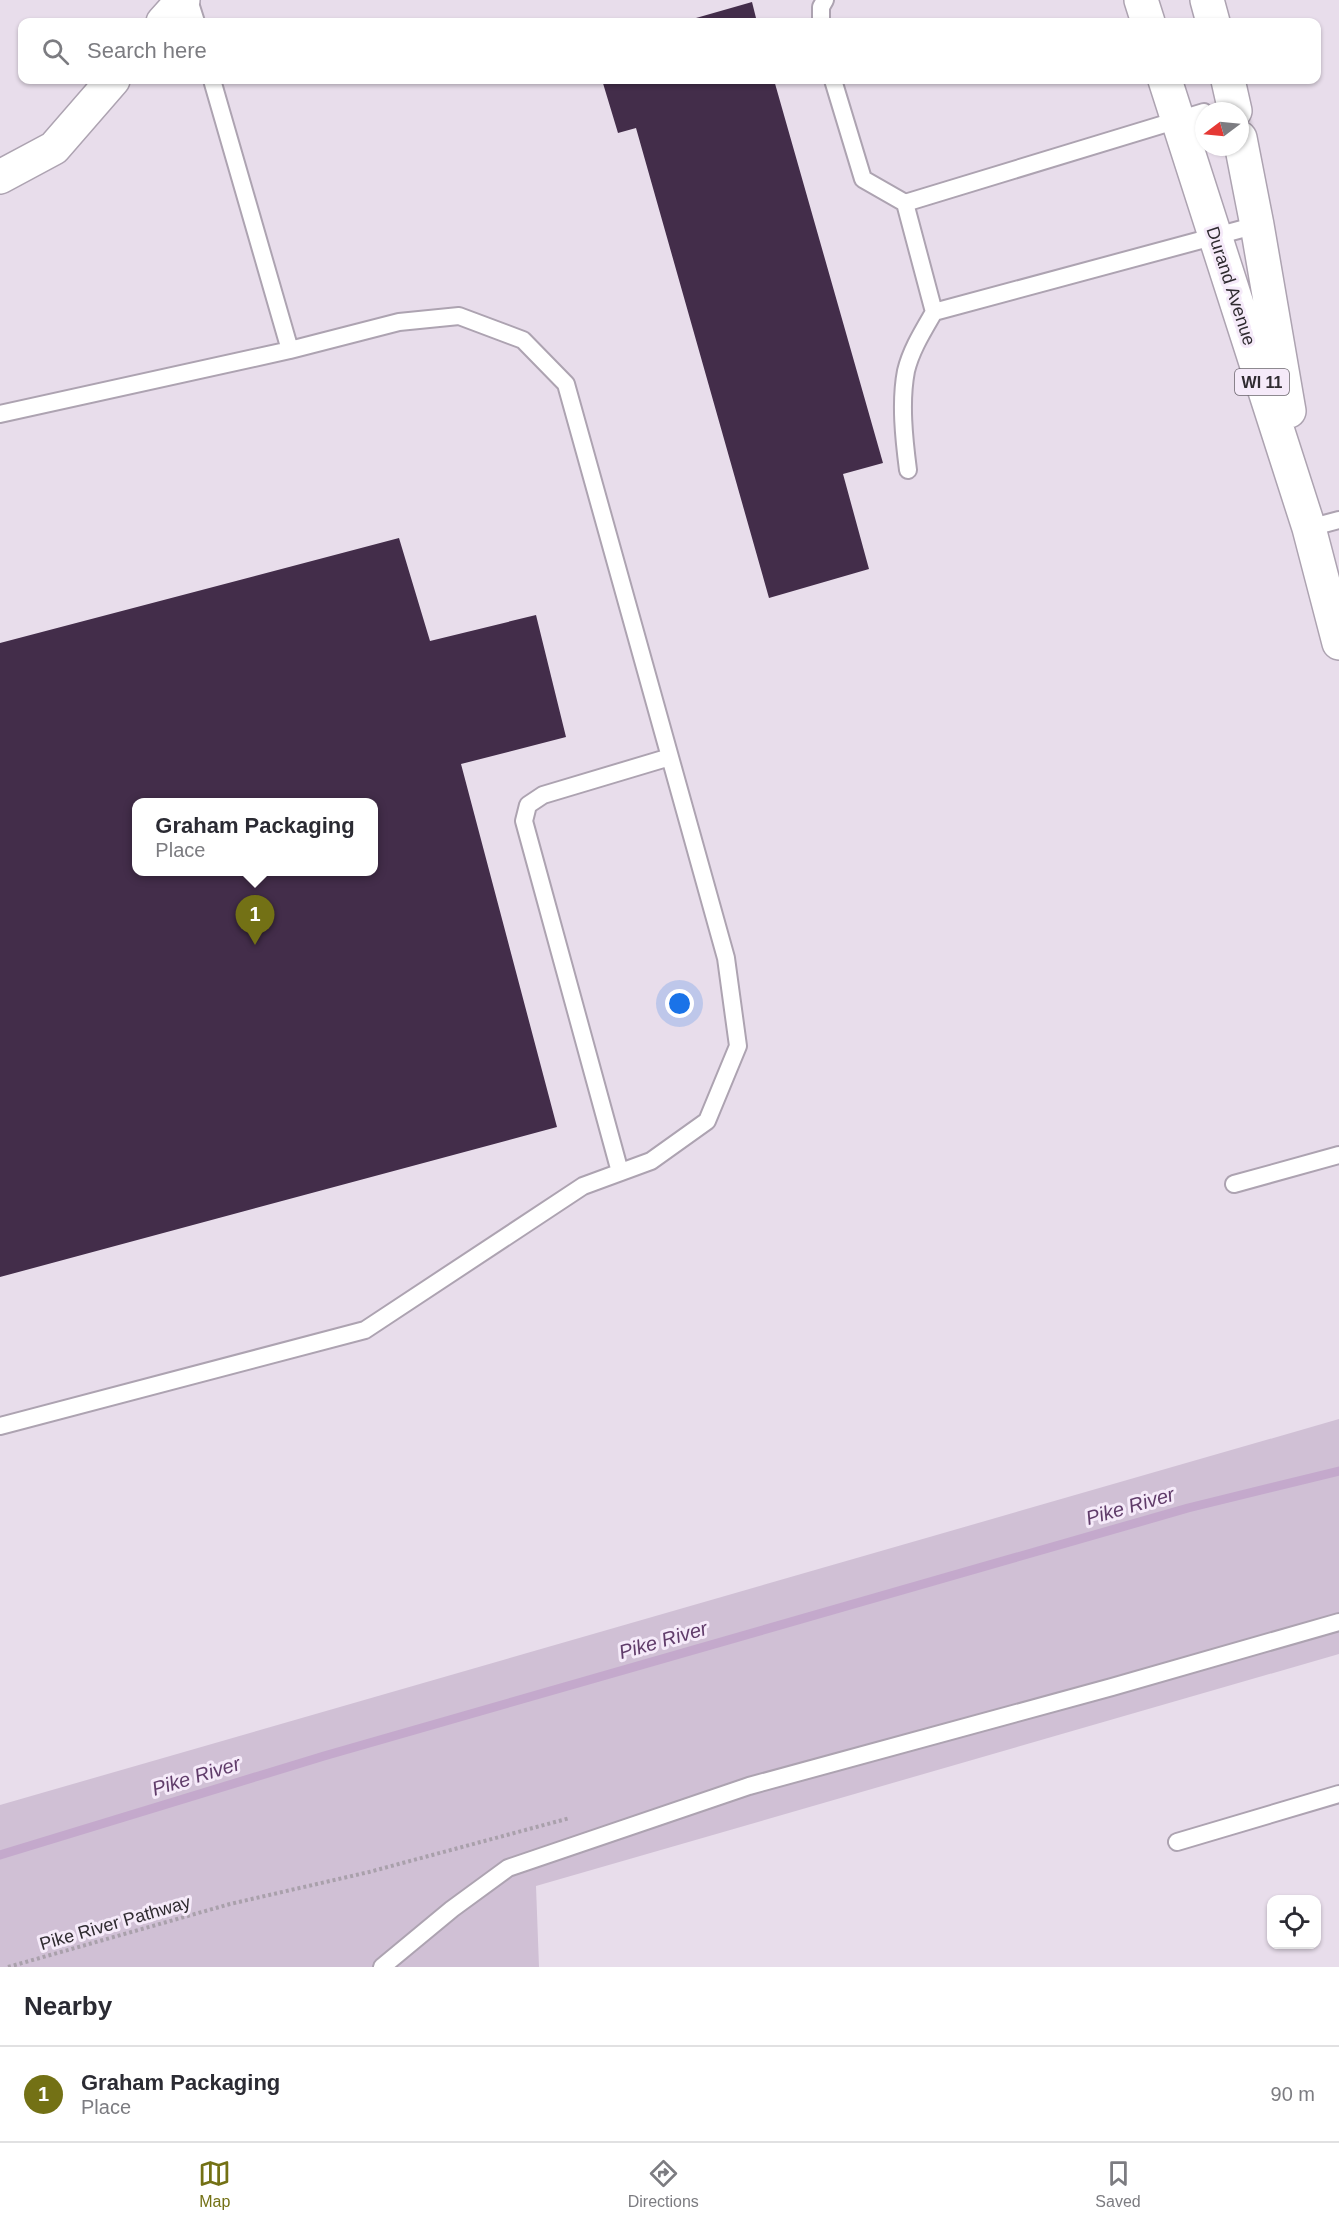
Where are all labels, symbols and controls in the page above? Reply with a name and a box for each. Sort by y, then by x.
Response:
search box [18,18,1321,84]
icon: search [39,35,72,68]
text: Search here [87,38,207,63]
north arrow [1195,102,1249,156]
street label: Durand Avenue [1202,224,1260,348]
road number: WI 11 [1235,369,1289,395]
popup [132,798,378,876]
text: Graham Packaging [155,813,355,838]
text: Place [155,839,205,861]
pin: 1 [236,896,274,945]
your location [665,989,694,1018]
water label: Pike River [1083,1482,1178,1529]
water label: Pike River [616,1616,711,1663]
water label: Pike River [149,1752,244,1800]
street label: Pike River Pathway [37,1892,193,1954]
map controls [1267,1895,1321,1949]
button: locate [1267,1895,1321,1949]
text: Nearby [24,1991,112,2021]
text: Graham Packaging [81,2070,280,2095]
text: 1 [38,2083,49,2105]
text: 90 m [1271,2083,1315,2105]
text: Place [81,2096,131,2118]
tab: Map [198,2157,231,2211]
tab: Directions [628,2157,699,2211]
tab: Saved [1095,2157,1141,2211]

